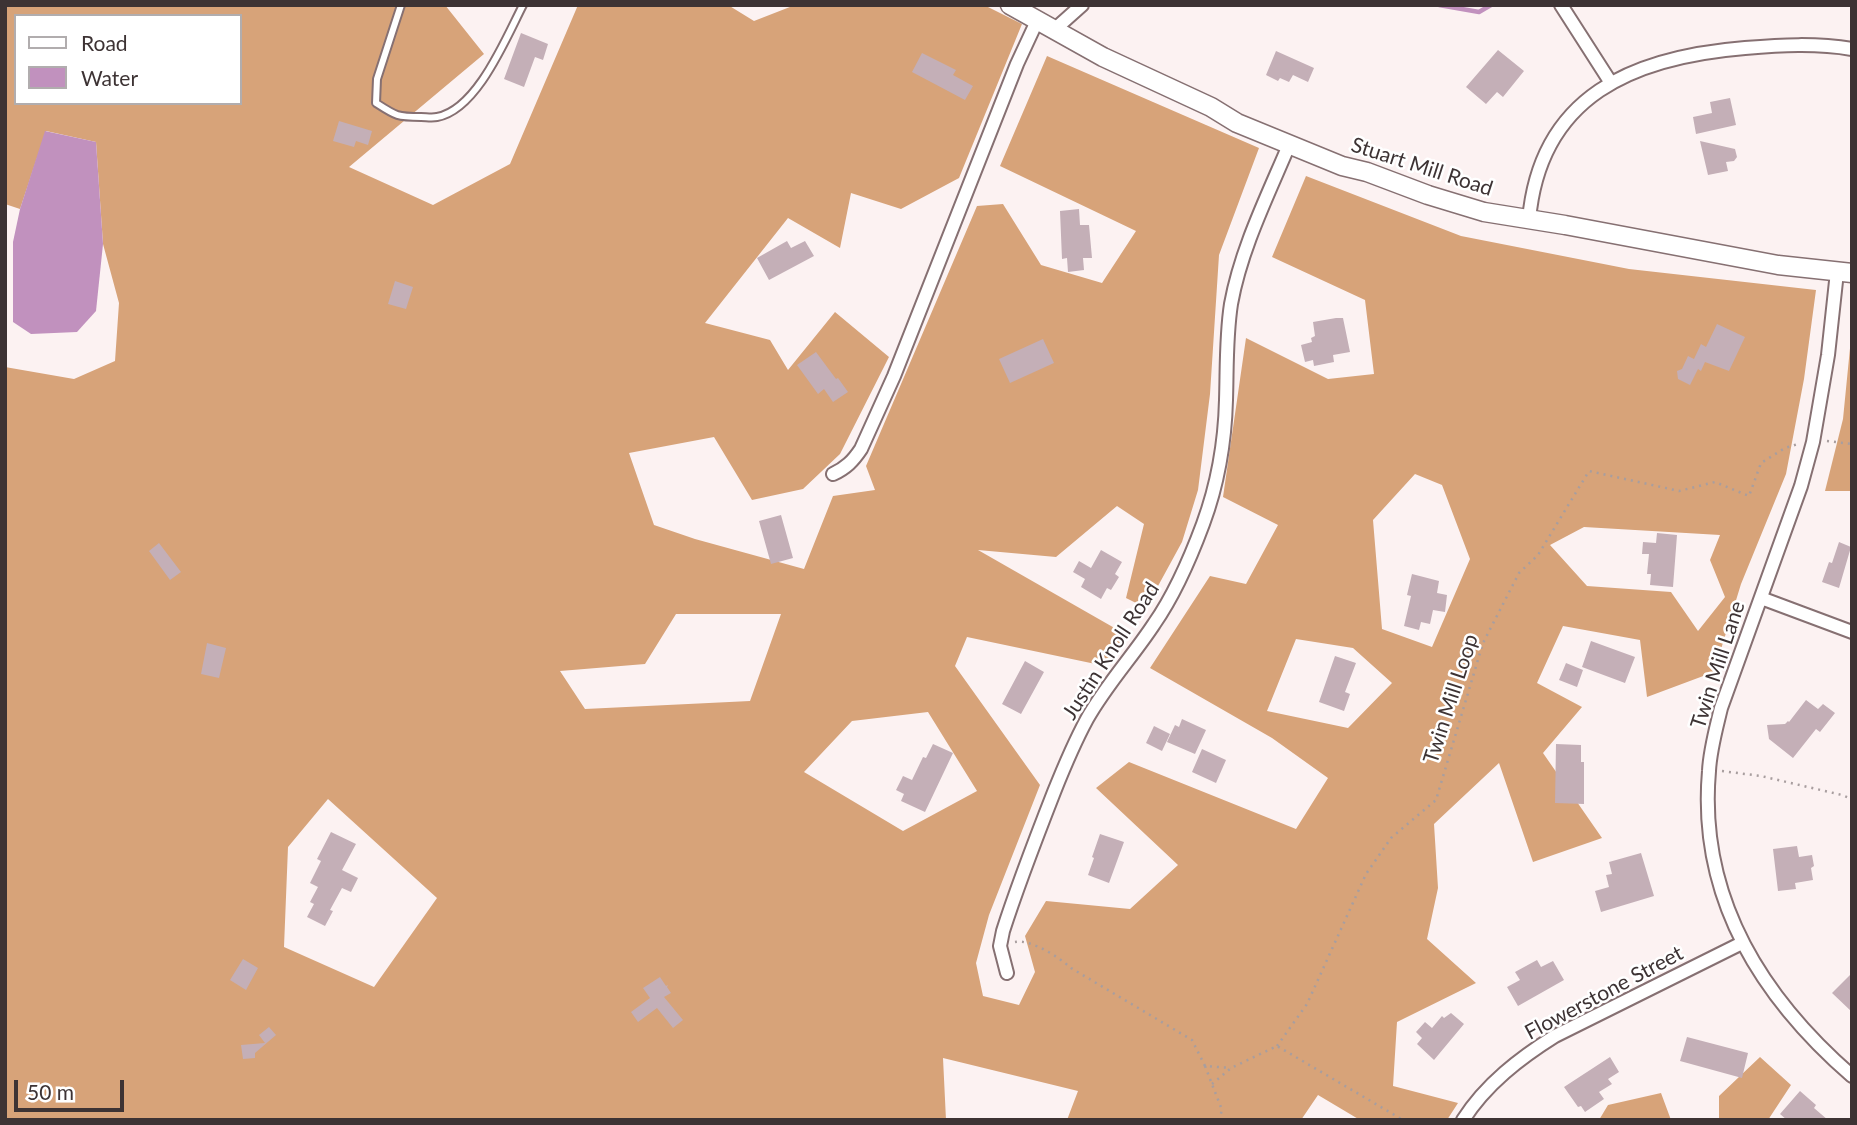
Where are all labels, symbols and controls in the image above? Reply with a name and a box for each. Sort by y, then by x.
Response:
legend [14,14,242,105]
text: Road [81,30,128,55]
text: Water [81,65,138,90]
street label: Stuart Mill Road [1348,132,1496,202]
street label: Justin Knoll Road [1057,578,1165,724]
street label: Twin Mill Lane [1685,598,1751,732]
street label: Twin Mill Loop [1418,631,1484,767]
street label: Flowerstone Street [1521,941,1687,1045]
scale bar [18,1066,128,1110]
text: 50 m [27,1079,74,1104]

